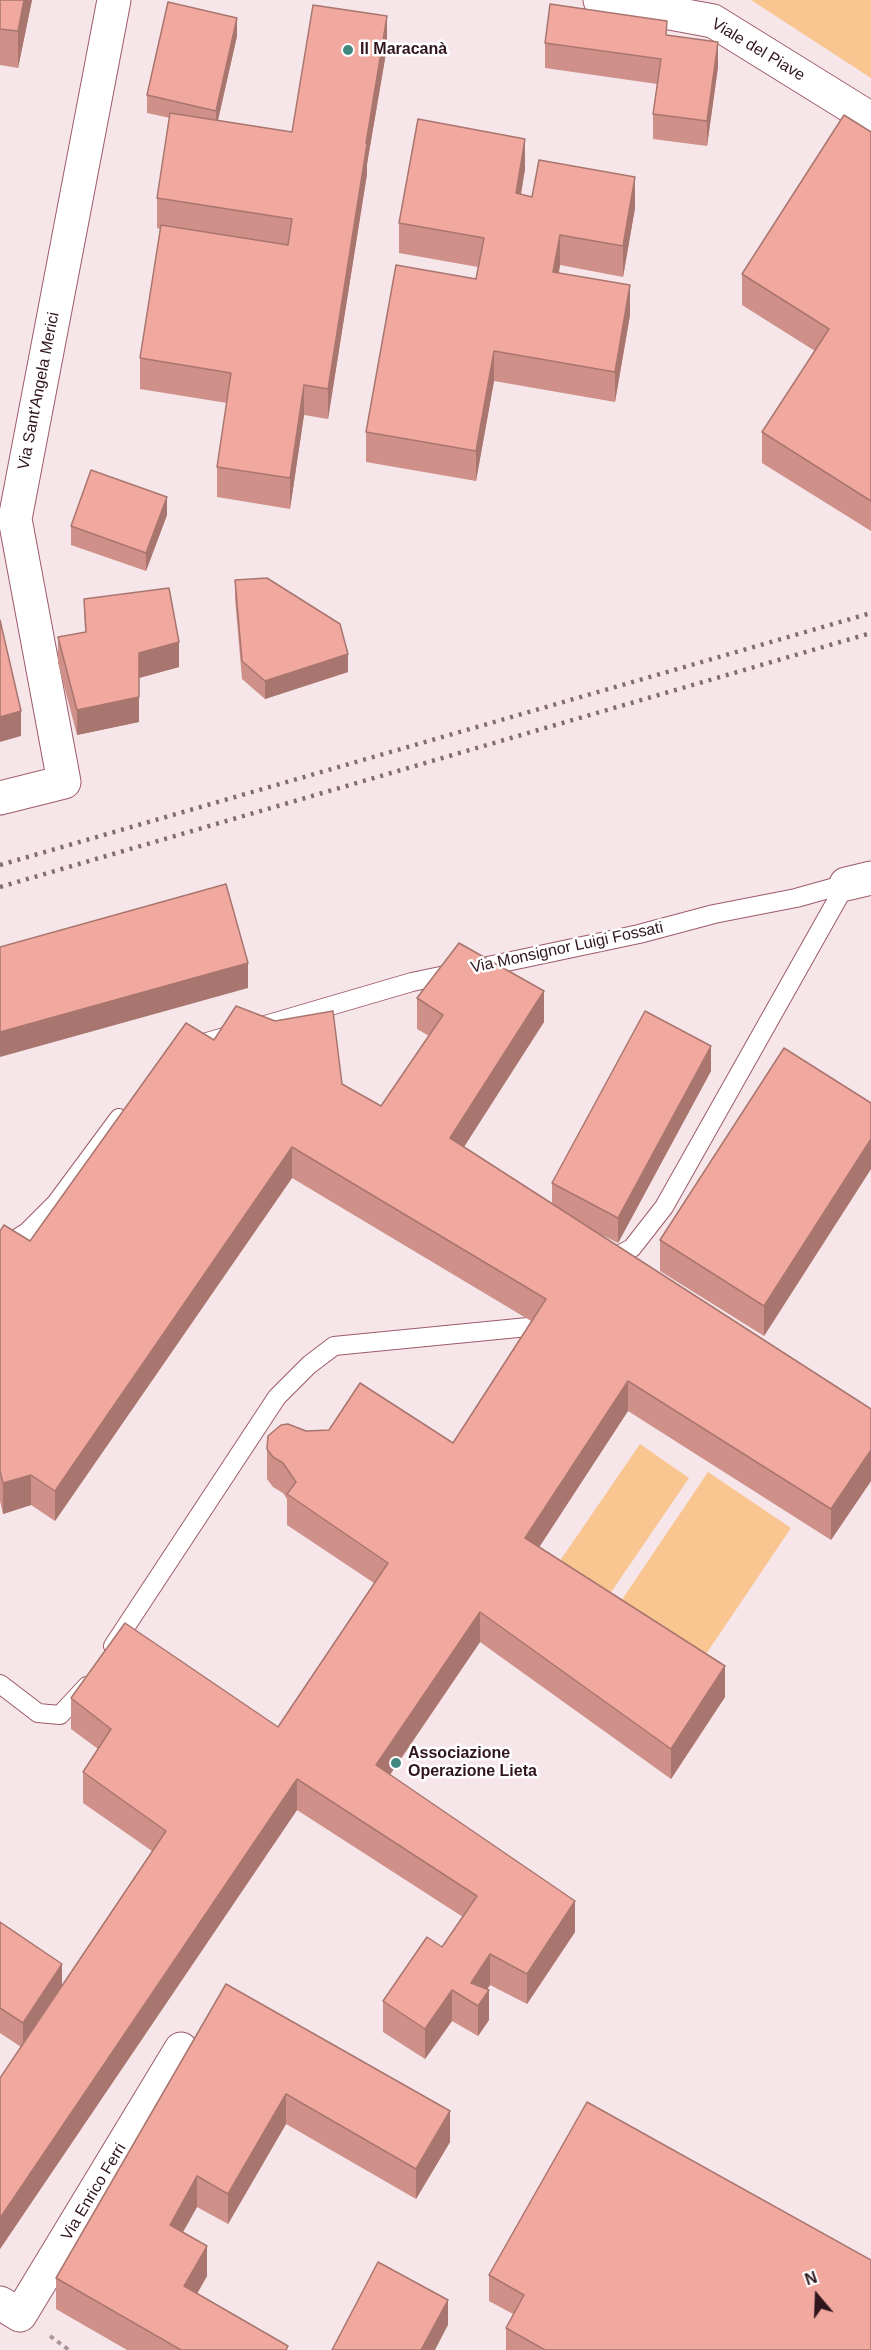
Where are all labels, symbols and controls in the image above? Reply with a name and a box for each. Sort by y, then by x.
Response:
street label: Viale del Piave [708,15,808,85]
place label: Il Maracanà [360,40,447,60]
marker: Il Maracanà [341,43,355,57]
street label: Via Sant'Angela Merici [14,311,64,471]
street label: Via Monsignor Luigi Fossati [469,918,665,978]
place label: Associazione Operazione Lieta [408,1744,537,1782]
marker: Associazione Operazione Lieta [389,1756,403,1770]
street label: Via Enrico Ferri [57,2140,131,2244]
north arrow [787,2266,847,2326]
text: N [803,2269,819,2288]

